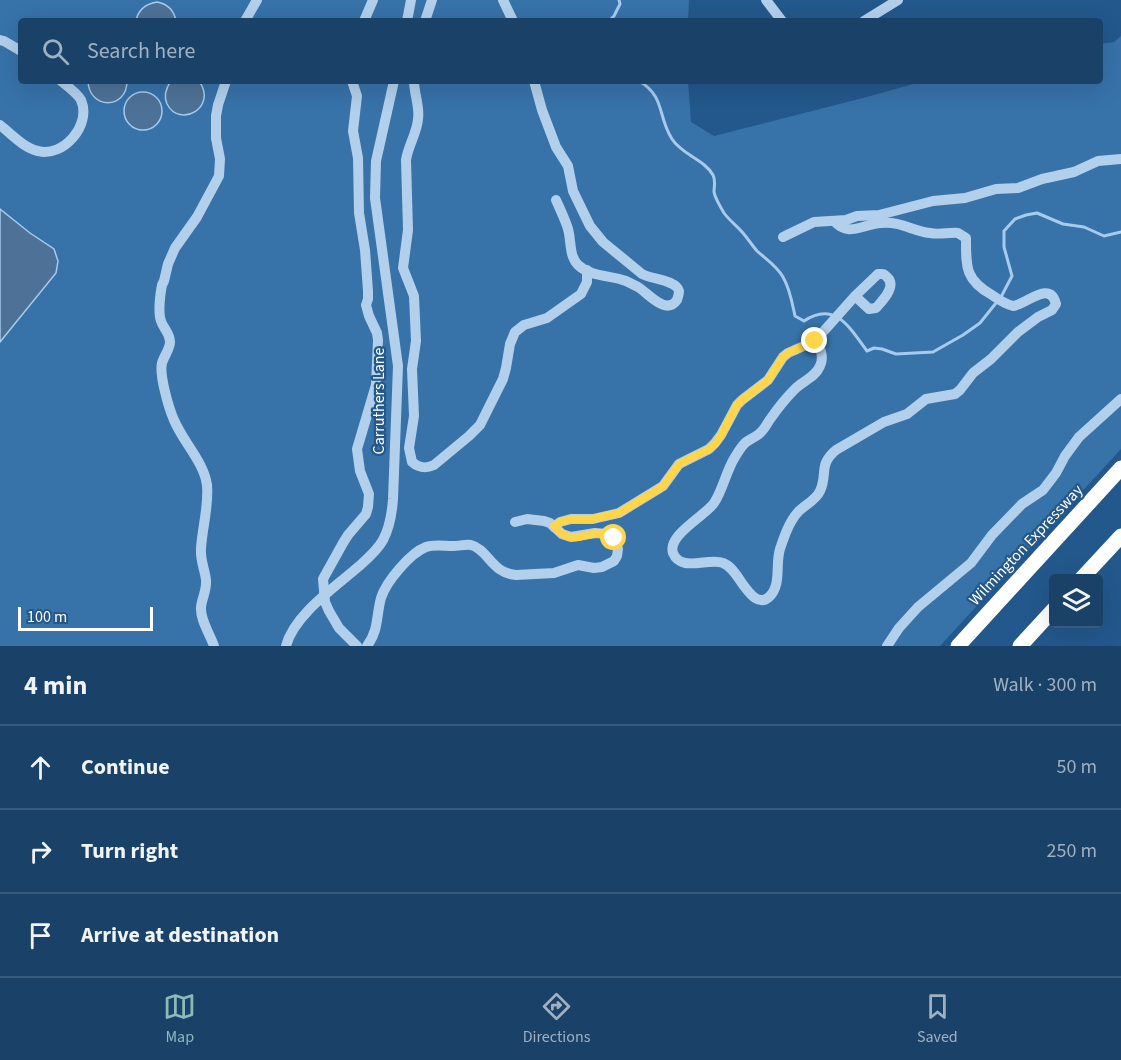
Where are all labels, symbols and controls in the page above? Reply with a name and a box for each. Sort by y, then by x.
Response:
search box [18,18,1103,84]
icon: search [39,35,72,68]
text: Search here [87,35,195,67]
route end [801,327,827,353]
street label: Carruthers Lane [368,347,390,454]
street label: Wilmington Expressway [964,479,1088,610]
route start [600,524,626,550]
map controls [1049,574,1103,628]
button: layers [1049,574,1103,628]
scale bar [18,604,153,632]
text: 100 m [27,606,67,628]
text: 4 min [24,667,87,704]
text: Walk · 300 m [993,671,1097,699]
icon: ahead [24,751,57,784]
text: Continue [81,751,170,783]
text: 50 m [1057,753,1097,781]
icon: right [24,835,57,868]
text: Turn right [81,835,178,867]
text: 250 m [1047,837,1097,865]
icon: arrive [24,919,57,952]
text: Arrive at destination [81,919,279,951]
tab: Map [163,990,196,1048]
tab: Directions [523,990,590,1048]
tab: Saved [917,990,958,1048]

